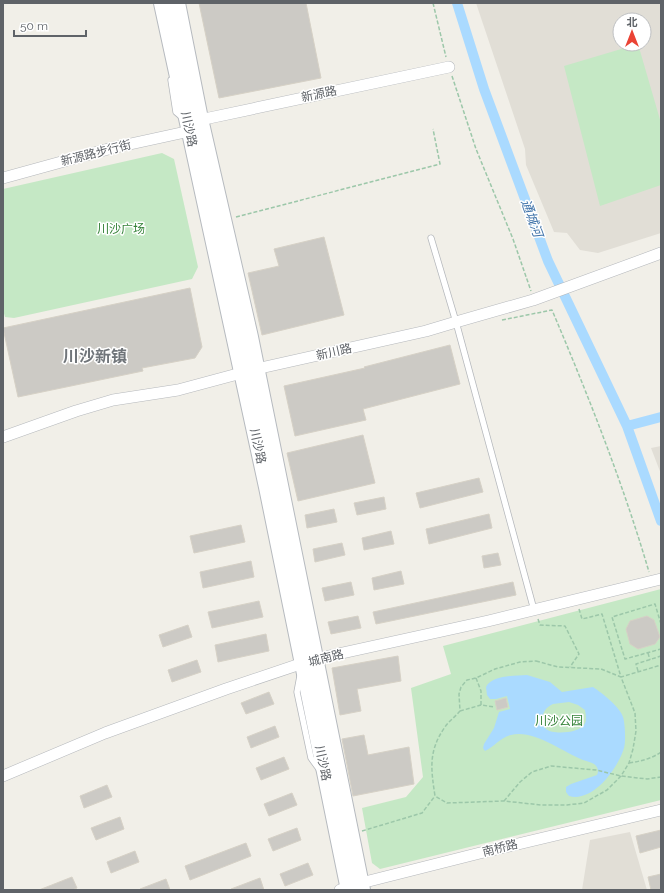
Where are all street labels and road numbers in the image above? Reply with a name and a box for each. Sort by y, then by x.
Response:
street label: 新源路 [300,83,338,105]
street label: 川沙路 [178,110,200,148]
street label: 新源路步行街 [59,137,133,169]
street label: 新川路 [315,341,353,363]
street label: 川沙路 [247,427,269,465]
street label: 城南路 [307,647,345,669]
street label: 川沙路 [312,744,334,782]
street label: 南桥路 [481,837,519,859]

